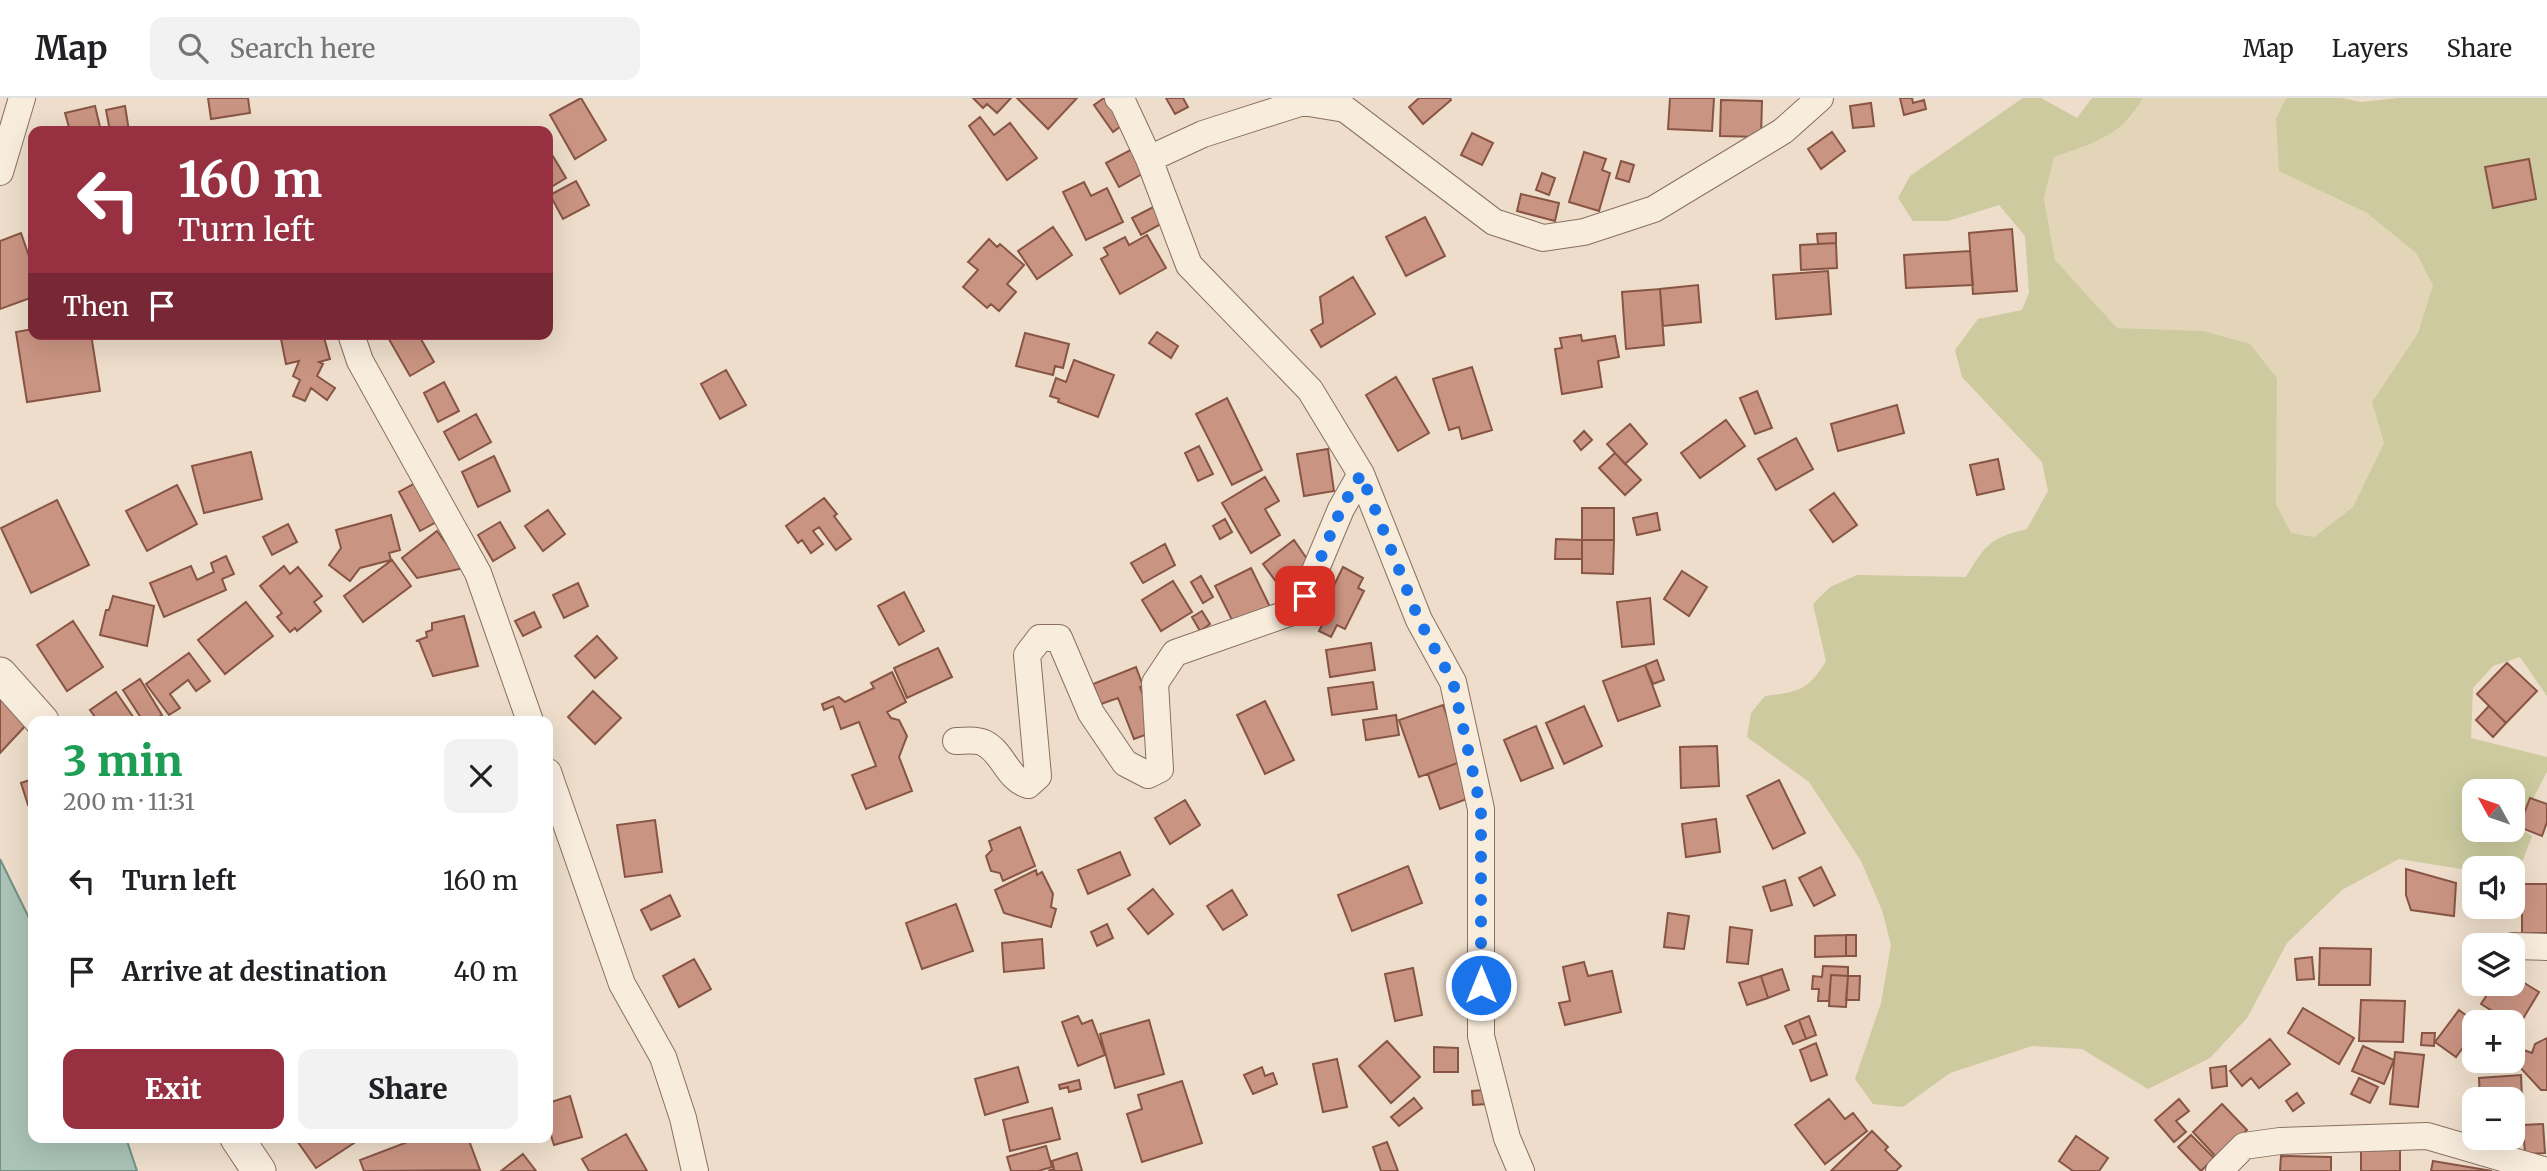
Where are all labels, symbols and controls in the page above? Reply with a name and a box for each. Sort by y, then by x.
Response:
search box [150,17,640,80]
text: Map [35,28,108,69]
icon: search [174,29,212,67]
text: Search here [230,32,375,65]
text: Map [2243,33,2294,64]
text: Layers [2332,33,2408,64]
text: Share [2446,33,2512,64]
text: 160 m [178,149,322,210]
icon: left [63,154,154,245]
text: Turn left [178,210,315,250]
icon: arrive [143,287,181,325]
text: Then [63,290,129,323]
pin [1275,566,1335,626]
icon: arrive [1286,577,1324,615]
text: 3 min [63,735,183,787]
button: close [444,739,518,813]
north arrow [2462,779,2525,842]
map controls [2462,779,2525,1150]
text: 200 m · 11:31 [63,787,195,816]
button: sound [2462,856,2525,919]
icon: left [63,862,101,900]
text: Turn left [122,864,236,897]
text: 160 m [443,864,518,897]
button: layers [2462,933,2525,996]
position arrow [1444,948,1518,1022]
icon: arrive [63,953,101,991]
text: Arrive at destination [122,955,387,988]
text: 40 m [454,955,518,988]
button: + [2462,1010,2525,1073]
button: Exit [63,1049,284,1129]
button: Share [298,1049,518,1129]
button: − [2462,1087,2525,1150]

